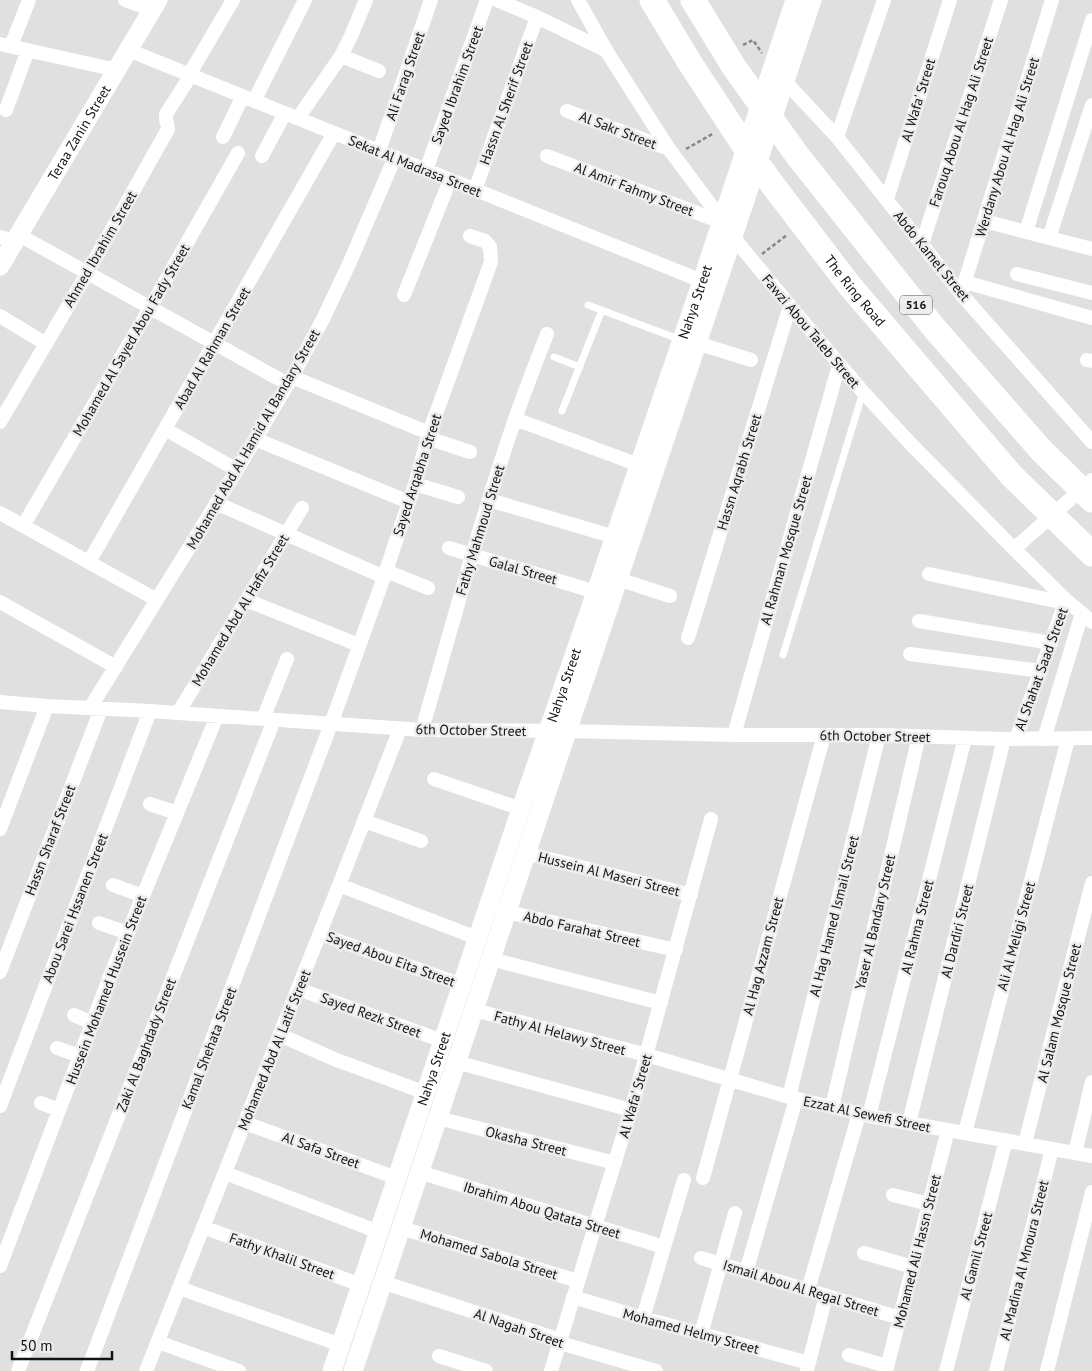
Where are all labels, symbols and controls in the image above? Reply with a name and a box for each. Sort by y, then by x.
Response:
street label: Sayed Ibrahim Street [427,23,487,147]
street label: Ali Farag Street [381,29,429,123]
street label: Farouq Abou Al Hag Ali Street [925,35,997,209]
street label: Hassn Al Sherif Street [475,39,537,167]
street label: Werdany Abou Al Hag Ali Street [971,55,1043,239]
street label: Al Wafa' Street [897,56,939,144]
street label: Teraa Zanin Street [44,81,115,184]
street label: Al Sakr Street [577,107,659,153]
street label: Sekat Al Madrasa Street [346,131,484,201]
street label: Al Amir Fahmy Street [572,158,696,220]
street label: Ahmed Ibrahim Street [59,187,141,310]
street label: Abdo Kamel Street [890,207,974,305]
street label: Mohamed Al Sayed Abou Fady Street [68,240,194,439]
street label: The Ring Road [821,251,890,330]
street label: Nahya Street [674,262,716,341]
street label: Fawzi Abou Taleb Street [758,270,864,392]
street label: Abad Al Rahman Street [170,284,254,412]
road number: 516 [900,296,932,314]
street label: Mohamed Abd Al Hamid Al Bandary Street [182,326,324,552]
street label: Sayed Arqabha Street [389,411,445,539]
street label: Hassn Aqrabh Street [713,411,765,533]
street label: Fathy Mahmoud Street [452,462,508,597]
street label: Al Rahman Mosque Street [756,473,816,627]
street label: Mohamed Abd Al Hafiz Street [187,530,293,689]
street label: Galal Street [487,552,559,588]
street label: Al Shahat Saad Street [1010,605,1072,733]
street label: Nahya Street [543,646,585,724]
street label: 6th October Street [416,720,527,740]
street label: 6th October Street [820,726,931,746]
street label: Hassn Sharaf Street [21,782,79,898]
street label: Abou Sarei Hssanen Street [38,831,112,985]
street label: Al Hag Hamed Ismail Street [805,833,863,998]
street label: Hussein Al Maseri Street [536,848,682,900]
street label: Yaser Al Bandary Street [851,852,899,991]
street label: Al Rahma Street [897,878,937,976]
street label: Ali Al Meligi Street [993,879,1039,992]
street label: Al Dardiri Street [937,882,977,980]
street label: Hussein Mohamed Hussein Street [62,893,150,1087]
street label: Al Hag Azzam Street [739,895,787,1017]
street label: Abdo Farahat Street [522,907,642,951]
street label: Sayed Abou Eita Street [324,927,458,991]
street label: Al Salam Mosque Street [1033,941,1085,1084]
street label: Mohamed Abd Al Latif Street [234,967,315,1133]
street label: Zaki Al Baghdady Street [112,975,180,1114]
street label: Kamal Shehata Street [177,984,241,1112]
street label: Sayed Rezk Street [318,988,424,1042]
street label: Fathy Al Helawy Street [492,1007,628,1059]
street label: Nahya Street [413,1029,455,1108]
street label: Al Wafa' Street [614,1052,656,1140]
street label: Ezzat Al Sewefi Street [802,1092,933,1136]
street label: Okasha Street [483,1122,569,1160]
street label: Al Safa Street [280,1128,363,1172]
street label: Mohamed Ali Hassn Street [889,1172,945,1330]
street label: Ibrahim Abou Qatata Street [461,1178,623,1243]
street label: Al Madina Al Mnoura Street [995,1178,1053,1342]
street label: Al Gamil Street [956,1210,996,1302]
street label: Mohamed Sabola Street [418,1225,560,1284]
street label: Fathy Khalil Street [227,1229,337,1284]
street label: Ismail Abou Al Regal Street [721,1256,881,1320]
street label: Al Nagah Street [472,1304,567,1352]
street label: Mohamed Helmy Street [621,1304,761,1358]
scale bar [12,1328,112,1360]
text: 50 m [20,1336,53,1355]

